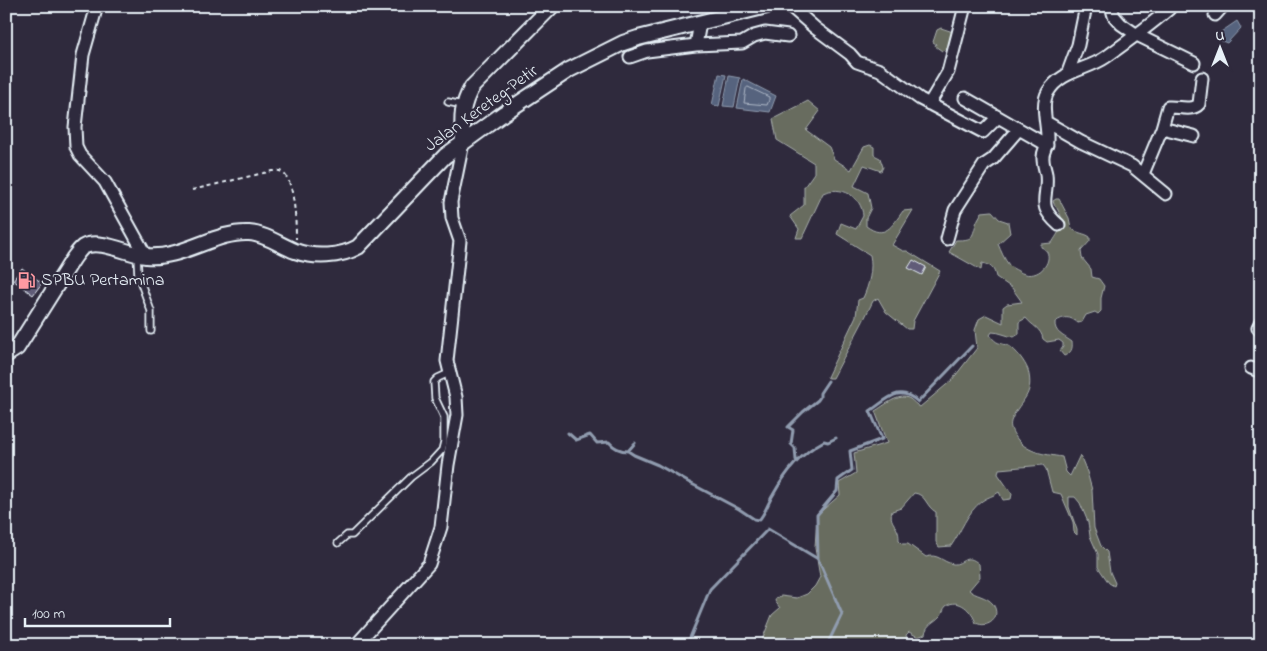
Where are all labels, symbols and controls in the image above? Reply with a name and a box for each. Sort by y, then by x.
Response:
north arrow [1194,22,1244,72]
text: U [1216,26,1225,47]
street label: Jalan Kereteg–Petir [420,59,545,160]
place label: SPBU Pertamina [41,268,164,294]
fuel station icon: SPBU Pertamina [17,271,37,291]
scale bar [25,596,170,628]
text: 100 m [32,603,65,625]

